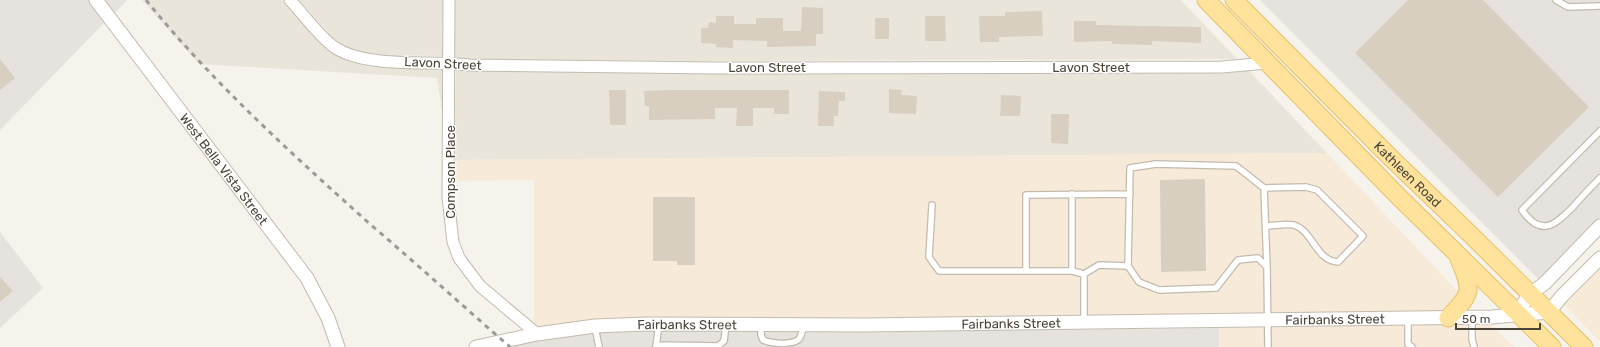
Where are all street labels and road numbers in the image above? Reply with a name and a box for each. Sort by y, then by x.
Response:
street label: Lavon Street [404,54,482,73]
street label: Lavon Street [728,60,806,75]
street label: Lavon Street [1052,60,1130,75]
street label: West Bella Vista Street [177,110,271,228]
street label: Compson Place [443,125,458,219]
street label: Kathleen Road [1371,139,1444,210]
street label: Fairbanks Street [1285,311,1385,328]
street label: Fairbanks Street [961,316,1061,332]
street label: Fairbanks Street [637,317,737,332]

